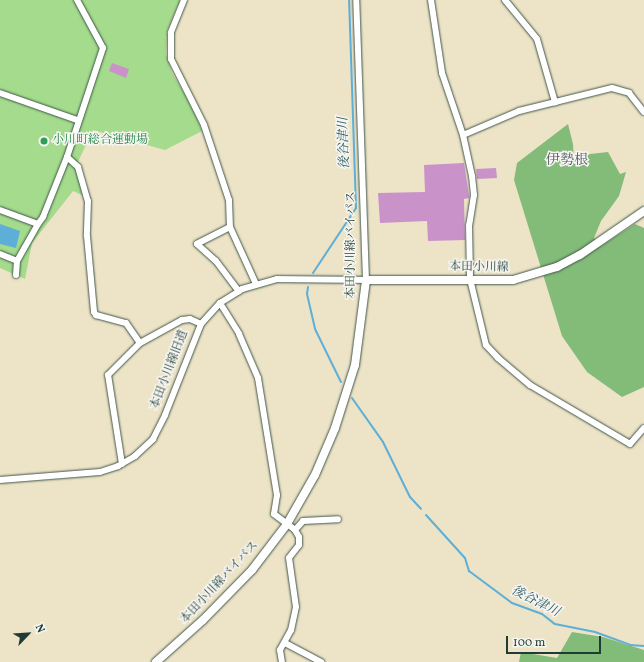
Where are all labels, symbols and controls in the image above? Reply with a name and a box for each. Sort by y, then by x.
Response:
water label: 後谷津川 [336,117,354,169]
place label: 小川町総合運動場 [52,134,148,148]
marker: 小川町総合運動場 [39,136,49,146]
district label: 伊勢根 [546,153,588,169]
street label: 本田小川線バイパス [345,191,359,299]
street label: 本田小川線 [449,260,509,276]
street label: 本田小川線旧道 [148,328,192,412]
street label: 本田小川線バイパス [178,539,262,627]
water label: 後谷津川 [508,583,562,621]
north arrow [8,614,48,654]
text: N [31,622,48,636]
scale bar [508,628,603,654]
text: 100 m [513,635,545,651]

